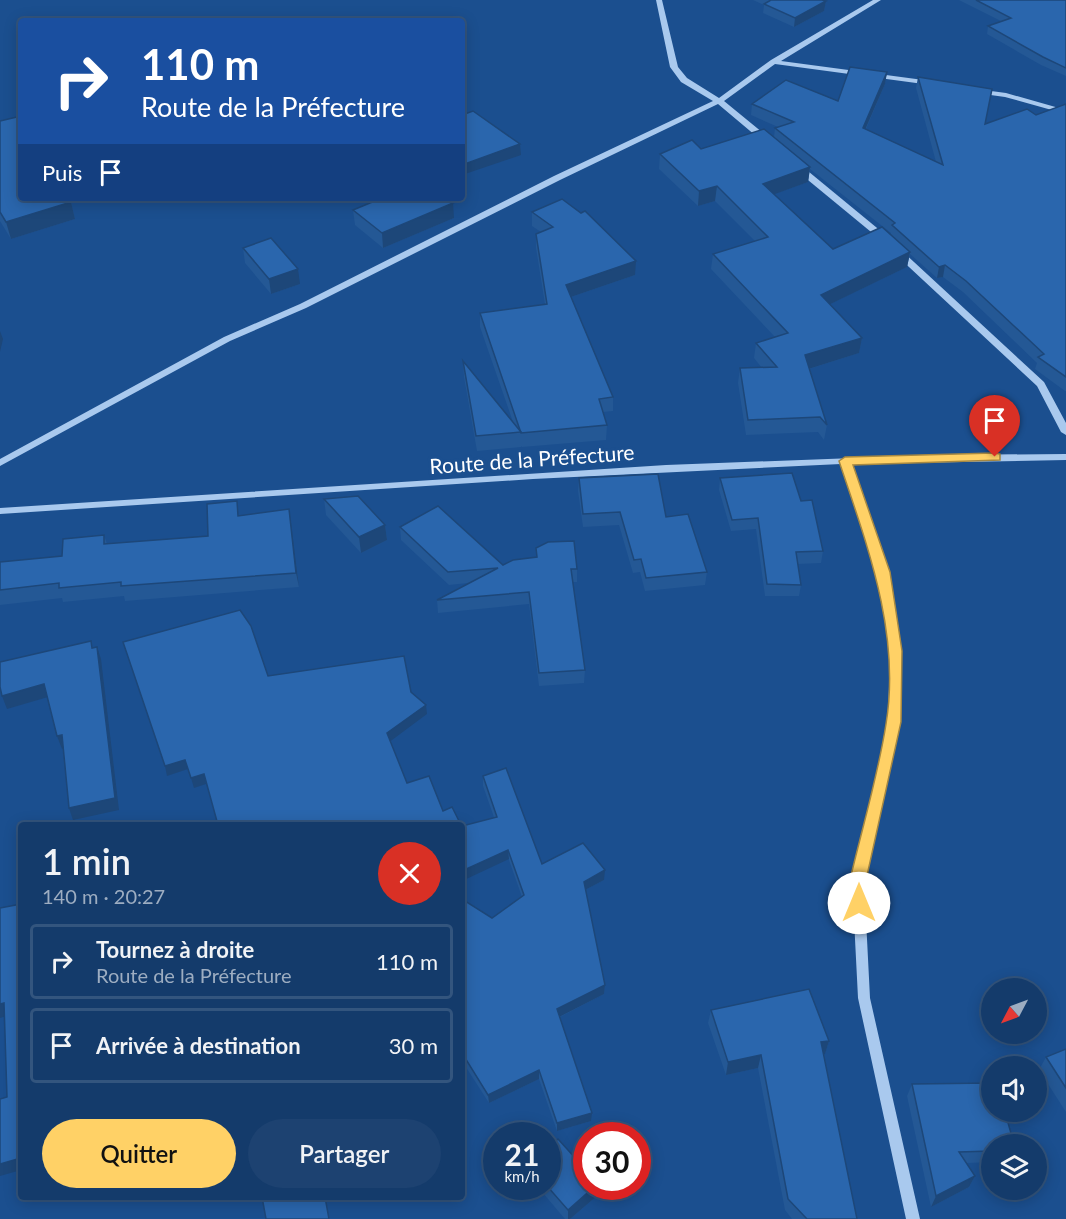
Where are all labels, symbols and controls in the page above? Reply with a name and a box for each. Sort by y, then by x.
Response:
text: 110 m [141,39,259,89]
icon: right [42,42,120,120]
text: Route de la Préfecture [141,90,405,123]
icon: arrive [94,156,127,189]
text: Puis [42,159,82,186]
pin [969,395,1020,457]
icon: arrive [978,404,1011,437]
street label: Route de la Préfecture [429,439,635,478]
text: 1 min [42,839,131,883]
button: close [378,842,441,905]
position arrow [827,871,891,935]
text: 140 m · 20:27 [42,884,165,908]
text: Tournez à droite [96,936,254,963]
icon: right [45,945,78,978]
text: 110 m [376,948,438,975]
text: Route de la Préfecture [96,963,292,987]
north arrow [981,978,1047,1044]
map controls [981,978,1047,1200]
icon: arrive [45,1029,78,1062]
text: Arrivée à destination [96,1032,301,1059]
text: 30 m [389,1032,438,1059]
button: sound [981,1056,1047,1122]
button: Quitter [42,1119,236,1188]
button: Partager [248,1119,441,1188]
speed limit sign: 30 [573,1122,651,1200]
button: layers [981,1134,1047,1200]
text: 21 [505,1136,539,1172]
text: km/h [504,1167,540,1185]

